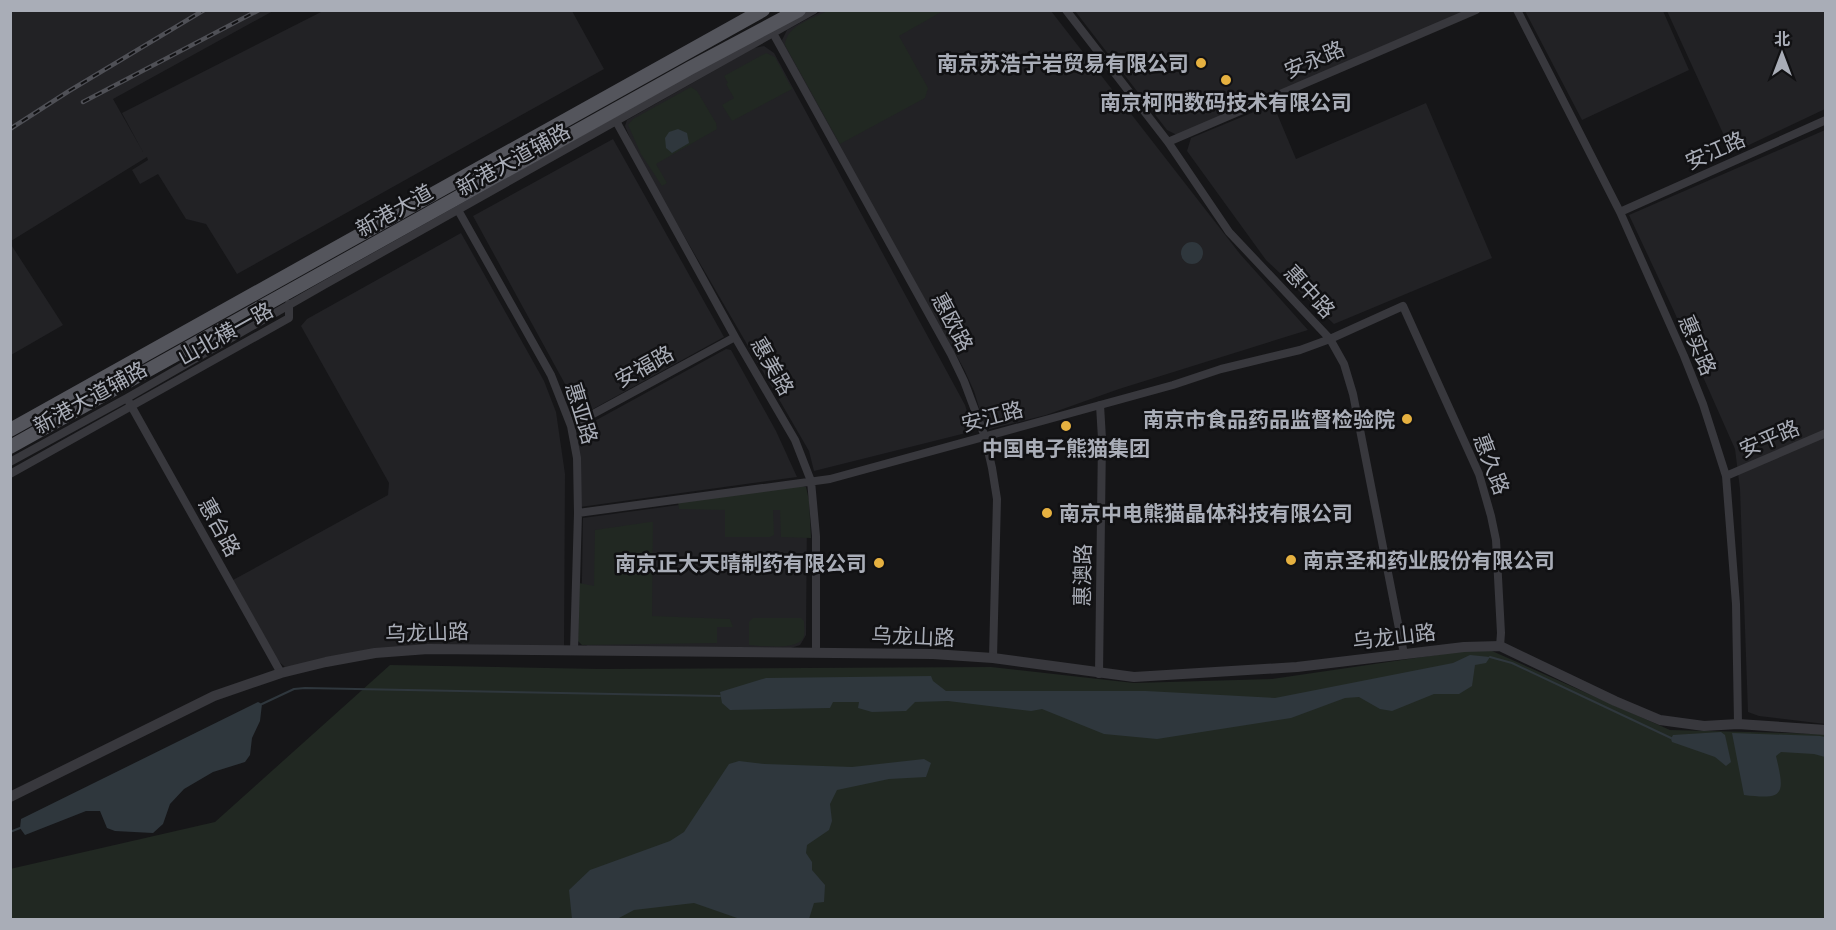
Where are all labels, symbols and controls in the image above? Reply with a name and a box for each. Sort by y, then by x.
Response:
north arrow [1752,24,1812,84]
text: 北 [1774,30,1790,48]
street label: 安永路 [1280,36,1348,82]
place label: 南京苏浩宁岩贸易有限公司 [937,51,1189,75]
marker: 南京苏浩宁岩贸易有限公司 [1194,56,1208,70]
marker: 南京柯阳数码技术有限公司 [1219,73,1233,87]
place label: 南京柯阳数码技术有限公司 [1100,90,1352,114]
street label: 新港大道辅路 [452,118,574,200]
street label: 安江路 [1681,126,1749,174]
street label: 新港大道 [351,179,437,241]
street label: 惠中路 [1280,260,1340,322]
street label: 惠欧路 [928,289,978,355]
street label: 山北横一路 [173,297,277,369]
street label: 惠实路 [1675,311,1721,379]
street label: 惠美路 [747,333,799,399]
street label: 安福路 [611,340,677,392]
street label: 新港大道辅路 [29,356,151,438]
street label: 惠亚路 [561,379,603,447]
street label: 安江路 [958,396,1026,436]
place label: 南京市食品药品监督检验院 [1143,407,1395,431]
marker: 南京市食品药品监督检验院 [1400,412,1414,426]
street label: 安平路 [1735,415,1803,461]
marker: 中国电子熊猫集团 [1059,419,1073,433]
street label: 惠久路 [1470,430,1514,498]
place label: 中国电子熊猫集团 [982,436,1150,460]
street label: 惠台路 [194,494,246,560]
place label: 南京中电熊猫晶体科技有限公司 [1059,501,1353,525]
marker: 南京中电熊猫晶体科技有限公司 [1040,506,1054,520]
street label: 惠澳路 [1069,543,1095,607]
place label: 南京圣和药业股份有限公司 [1303,548,1555,572]
place label: 南京正大天晴制药有限公司 [615,551,867,575]
marker: 南京圣和药业股份有限公司 [1284,553,1298,567]
marker: 南京正大天晴制药有限公司 [872,556,886,570]
street label: 乌龙山路 [385,619,469,645]
street label: 乌龙山路 [1351,619,1437,653]
street label: 乌龙山路 [871,623,955,649]

